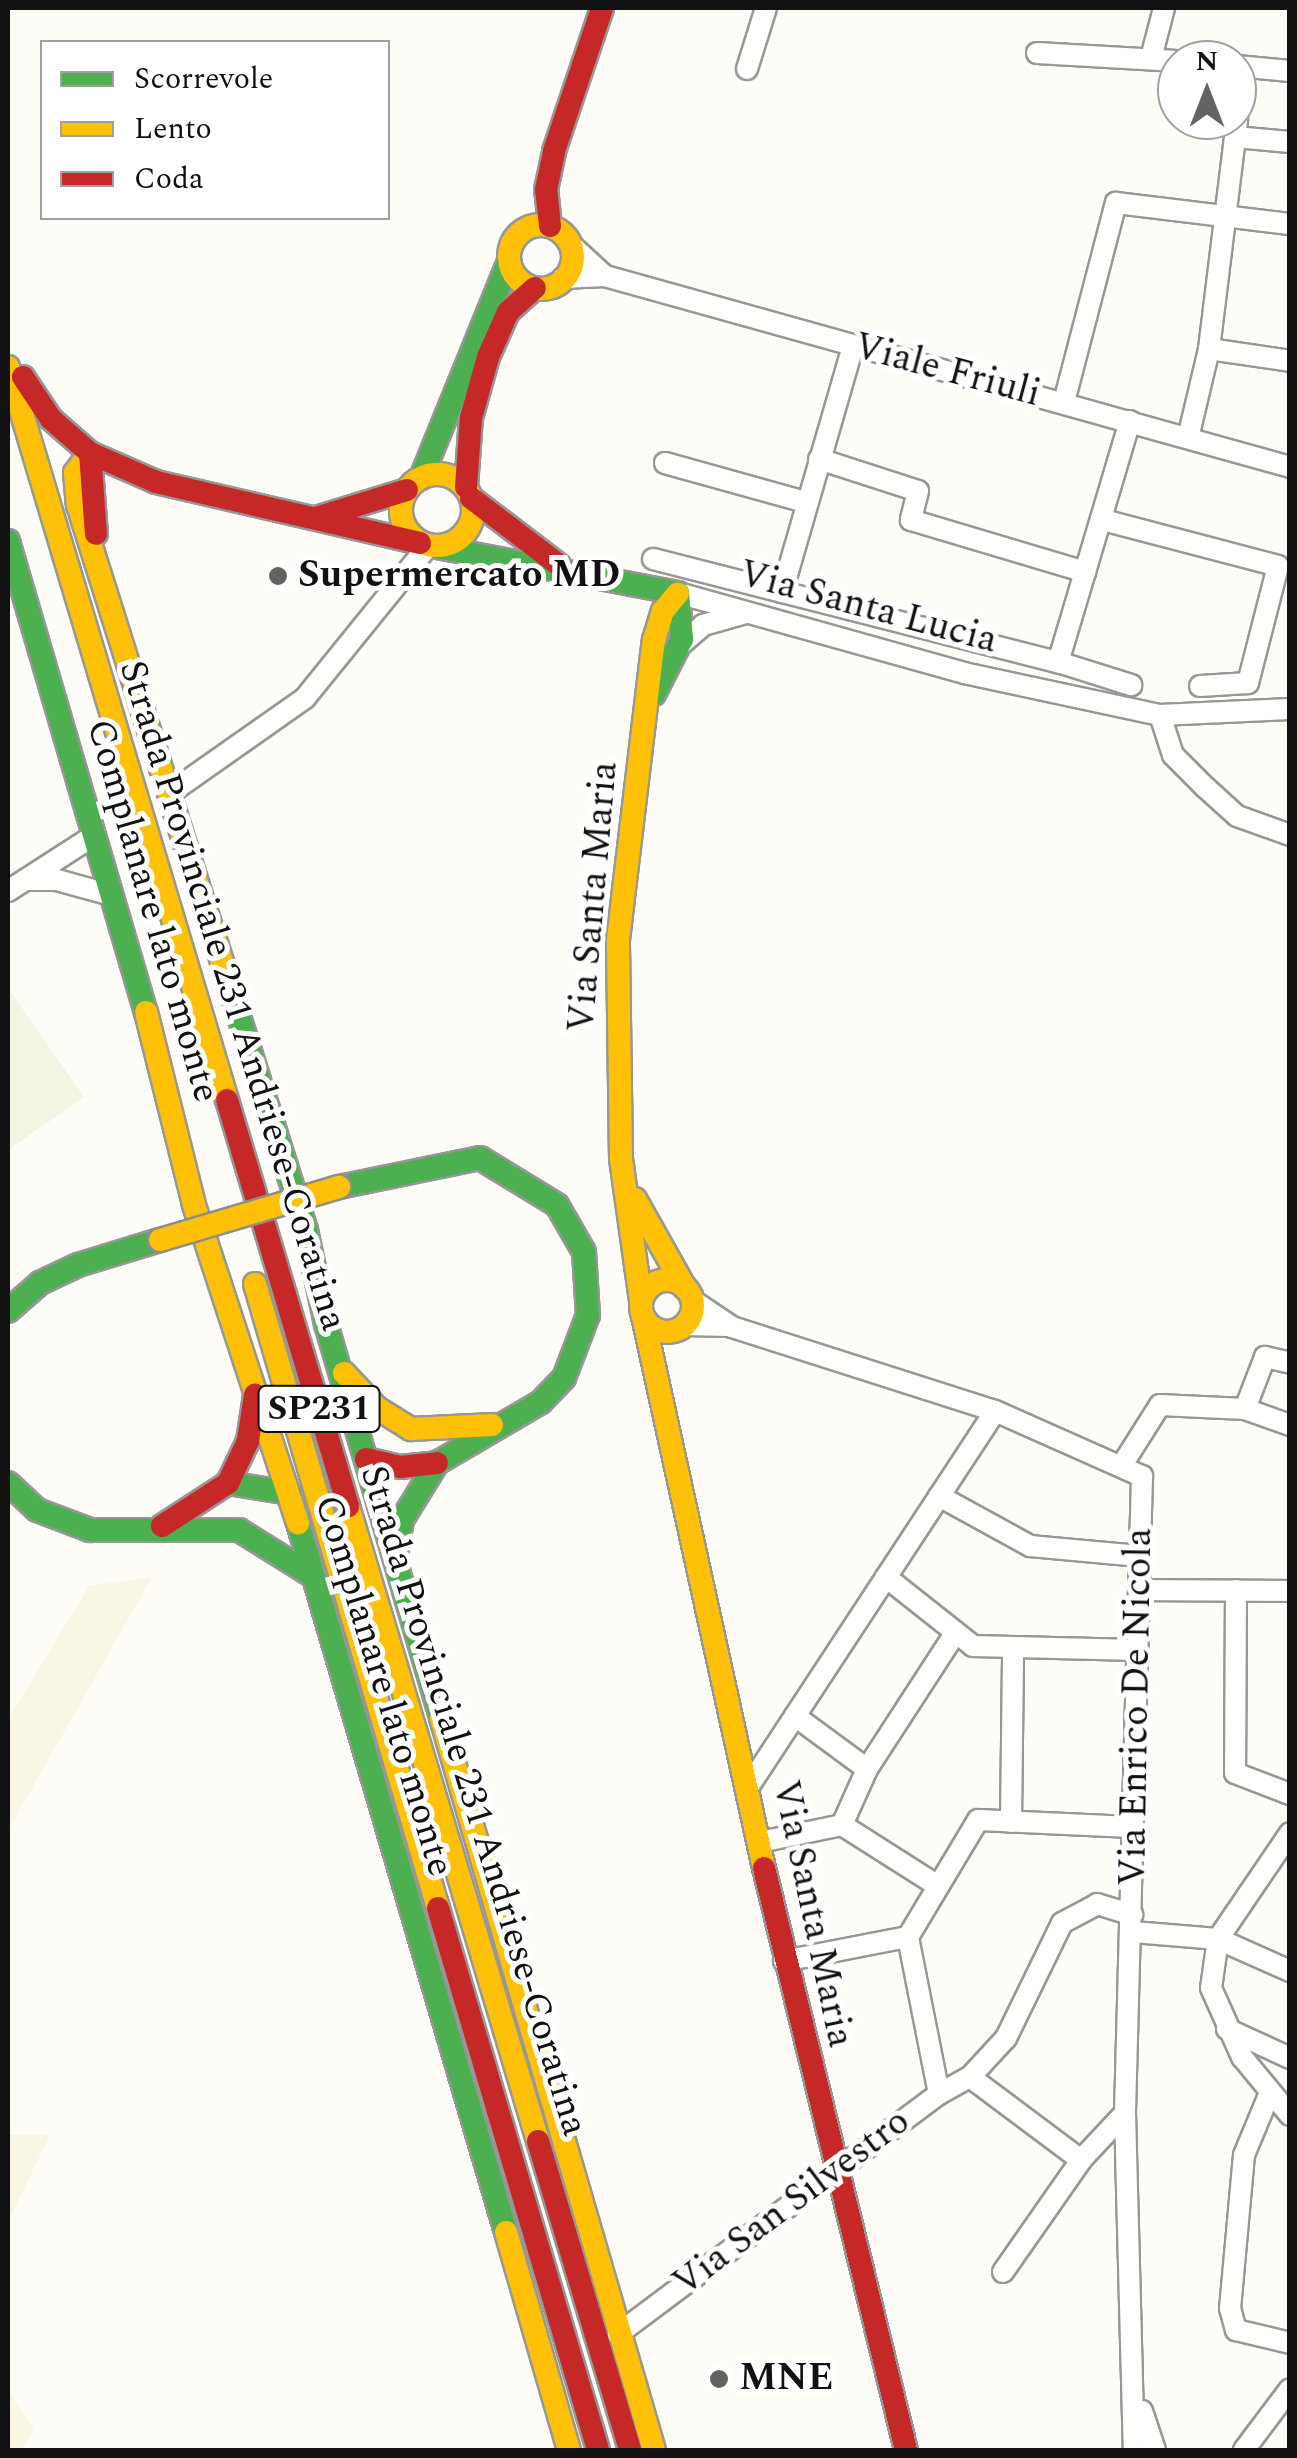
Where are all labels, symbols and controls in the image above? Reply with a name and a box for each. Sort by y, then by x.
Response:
legend [40,40,390,220]
north arrow [1157,40,1257,140]
text: N [1196,40,1218,83]
text: Scorrevole [134,56,273,102]
text: Lento [134,106,212,152]
text: Coda [134,156,204,202]
street label: Viale Friuli [849,324,1045,418]
street label: Via Santa Lucia [734,552,1002,664]
place label: Supermercato MD [298,553,620,599]
marker: Supermercato MD [267,565,289,587]
street label: Strada Provinciale 231 Andriese-Coratina [108,655,356,1337]
street label: Complanare lato monte [76,714,228,1108]
street label: Via Santa Maria [559,760,629,1034]
road number: SP231 [256,1379,382,1439]
street label: Strada Provinciale 231 Andriese-Coratina [349,1460,597,2142]
street label: Complanare lato monte [303,1490,463,1882]
street label: Via Enrico De Nicola [1111,1527,1163,1887]
street label: Via Santa Maria [761,1776,863,2052]
street label: Via San Silvestro [665,2099,919,2307]
place label: MNE [739,2356,834,2402]
marker: MNE [708,2368,730,2390]

